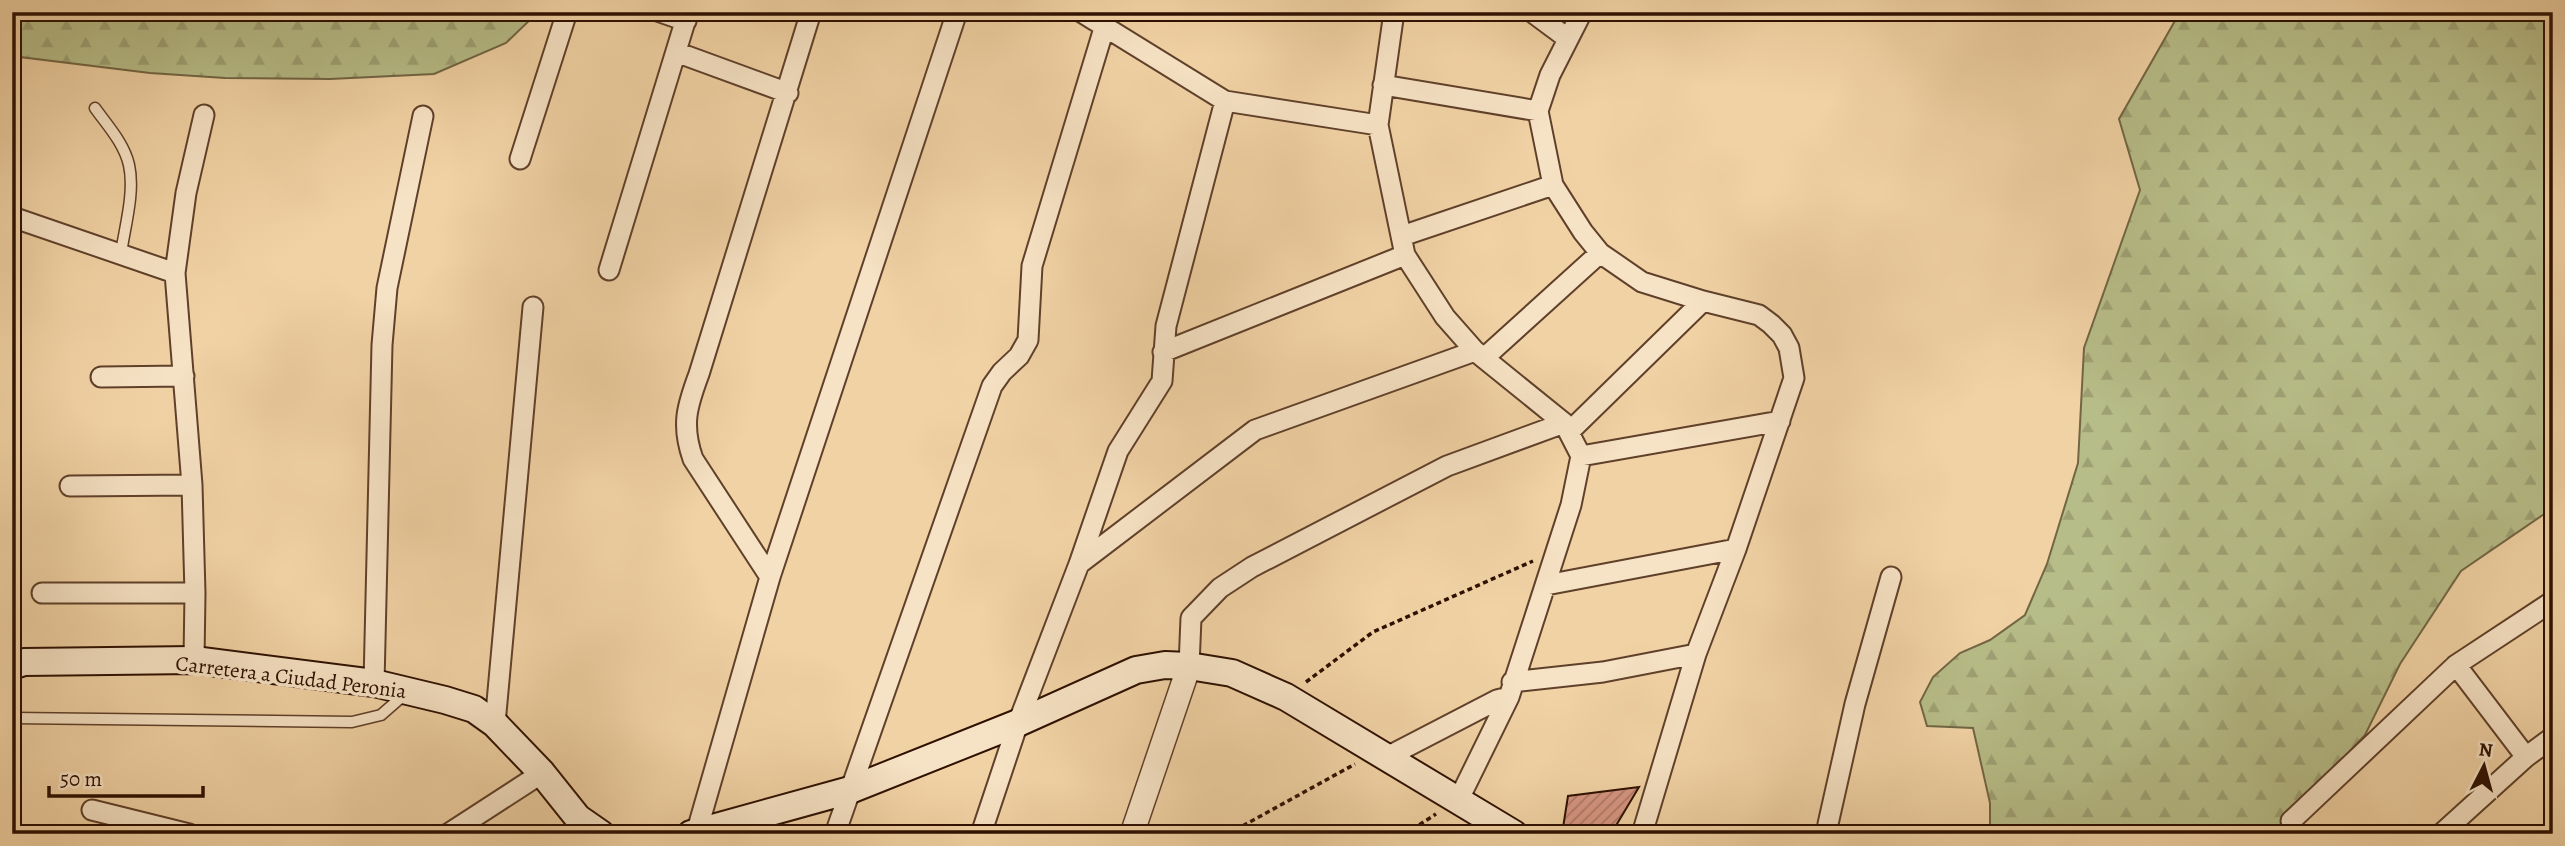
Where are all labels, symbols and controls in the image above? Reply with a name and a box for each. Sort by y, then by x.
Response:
street label: Carretera a Ciudad Peronia [174,649,408,705]
north arrow [2450,730,2520,800]
text: N [2477,736,2494,764]
scale bar [49,755,203,799]
text: 50 m [60,765,102,793]

